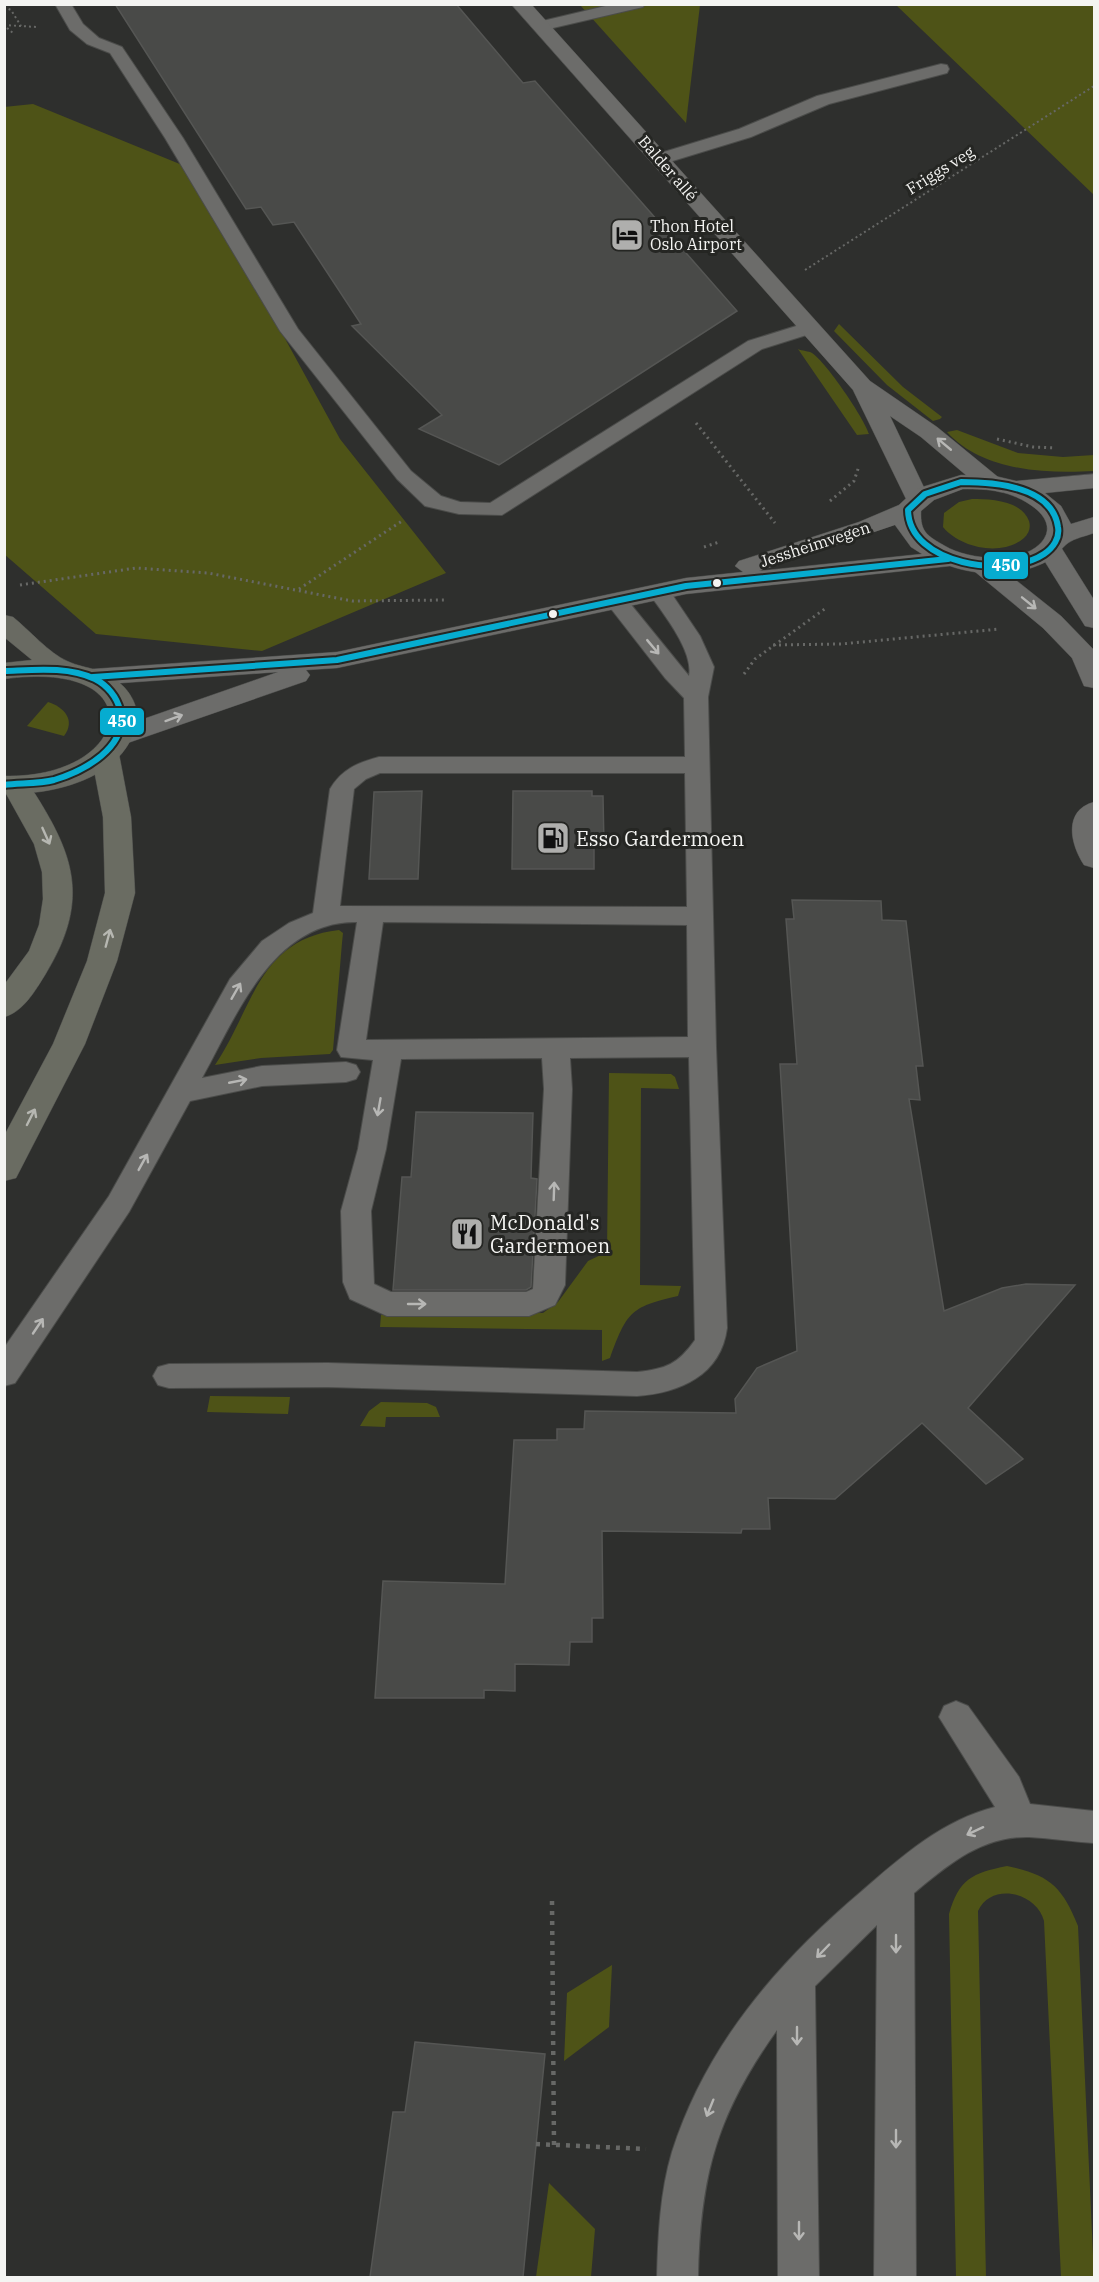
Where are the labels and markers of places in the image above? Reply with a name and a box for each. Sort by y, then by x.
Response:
place label: Thon Hotel Oslo Airport [650,216,742,254]
hotel icon: Thon Hotel Oslo Airport [609,217,645,253]
unlabelled marker [711,577,723,589]
unlabelled marker [547,608,559,620]
fuel station icon: Esso Gardermoen [535,820,571,856]
place label: Esso Gardermoen [576,825,745,852]
place label: McDonald's Gardermoen [490,1209,610,1259]
restaurant icon: McDonald's Gardermoen [449,1216,485,1252]

